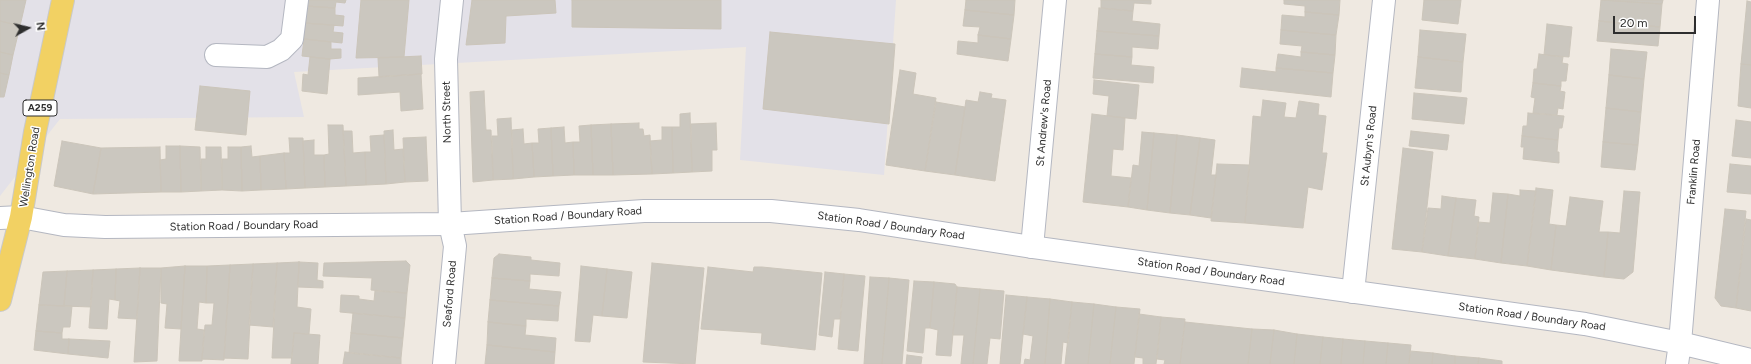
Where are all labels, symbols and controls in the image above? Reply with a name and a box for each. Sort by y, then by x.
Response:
north arrow [8,8,48,48]
scale bar [1615,8,1698,34]
text: 20 m [1620,16,1648,30]
text: N [33,21,47,31]
street label: St Andrew's Road [1034,79,1054,167]
street label: North Street [440,81,454,143]
road number: A259 [23,100,57,116]
street label: St Aubyn's Road [1358,105,1380,187]
street label: Wellington Road [17,126,43,208]
street label: Franklin Road [1685,139,1703,205]
street label: Station Road / Boundary Road [493,204,643,228]
street label: Station Road / Boundary Road [817,209,965,243]
street label: Station Road / Boundary Road [170,218,318,234]
street label: Station Road / Boundary Road [1137,255,1285,289]
street label: Seaford Road [441,260,459,328]
street label: Station Road / Boundary Road [1458,300,1606,334]

